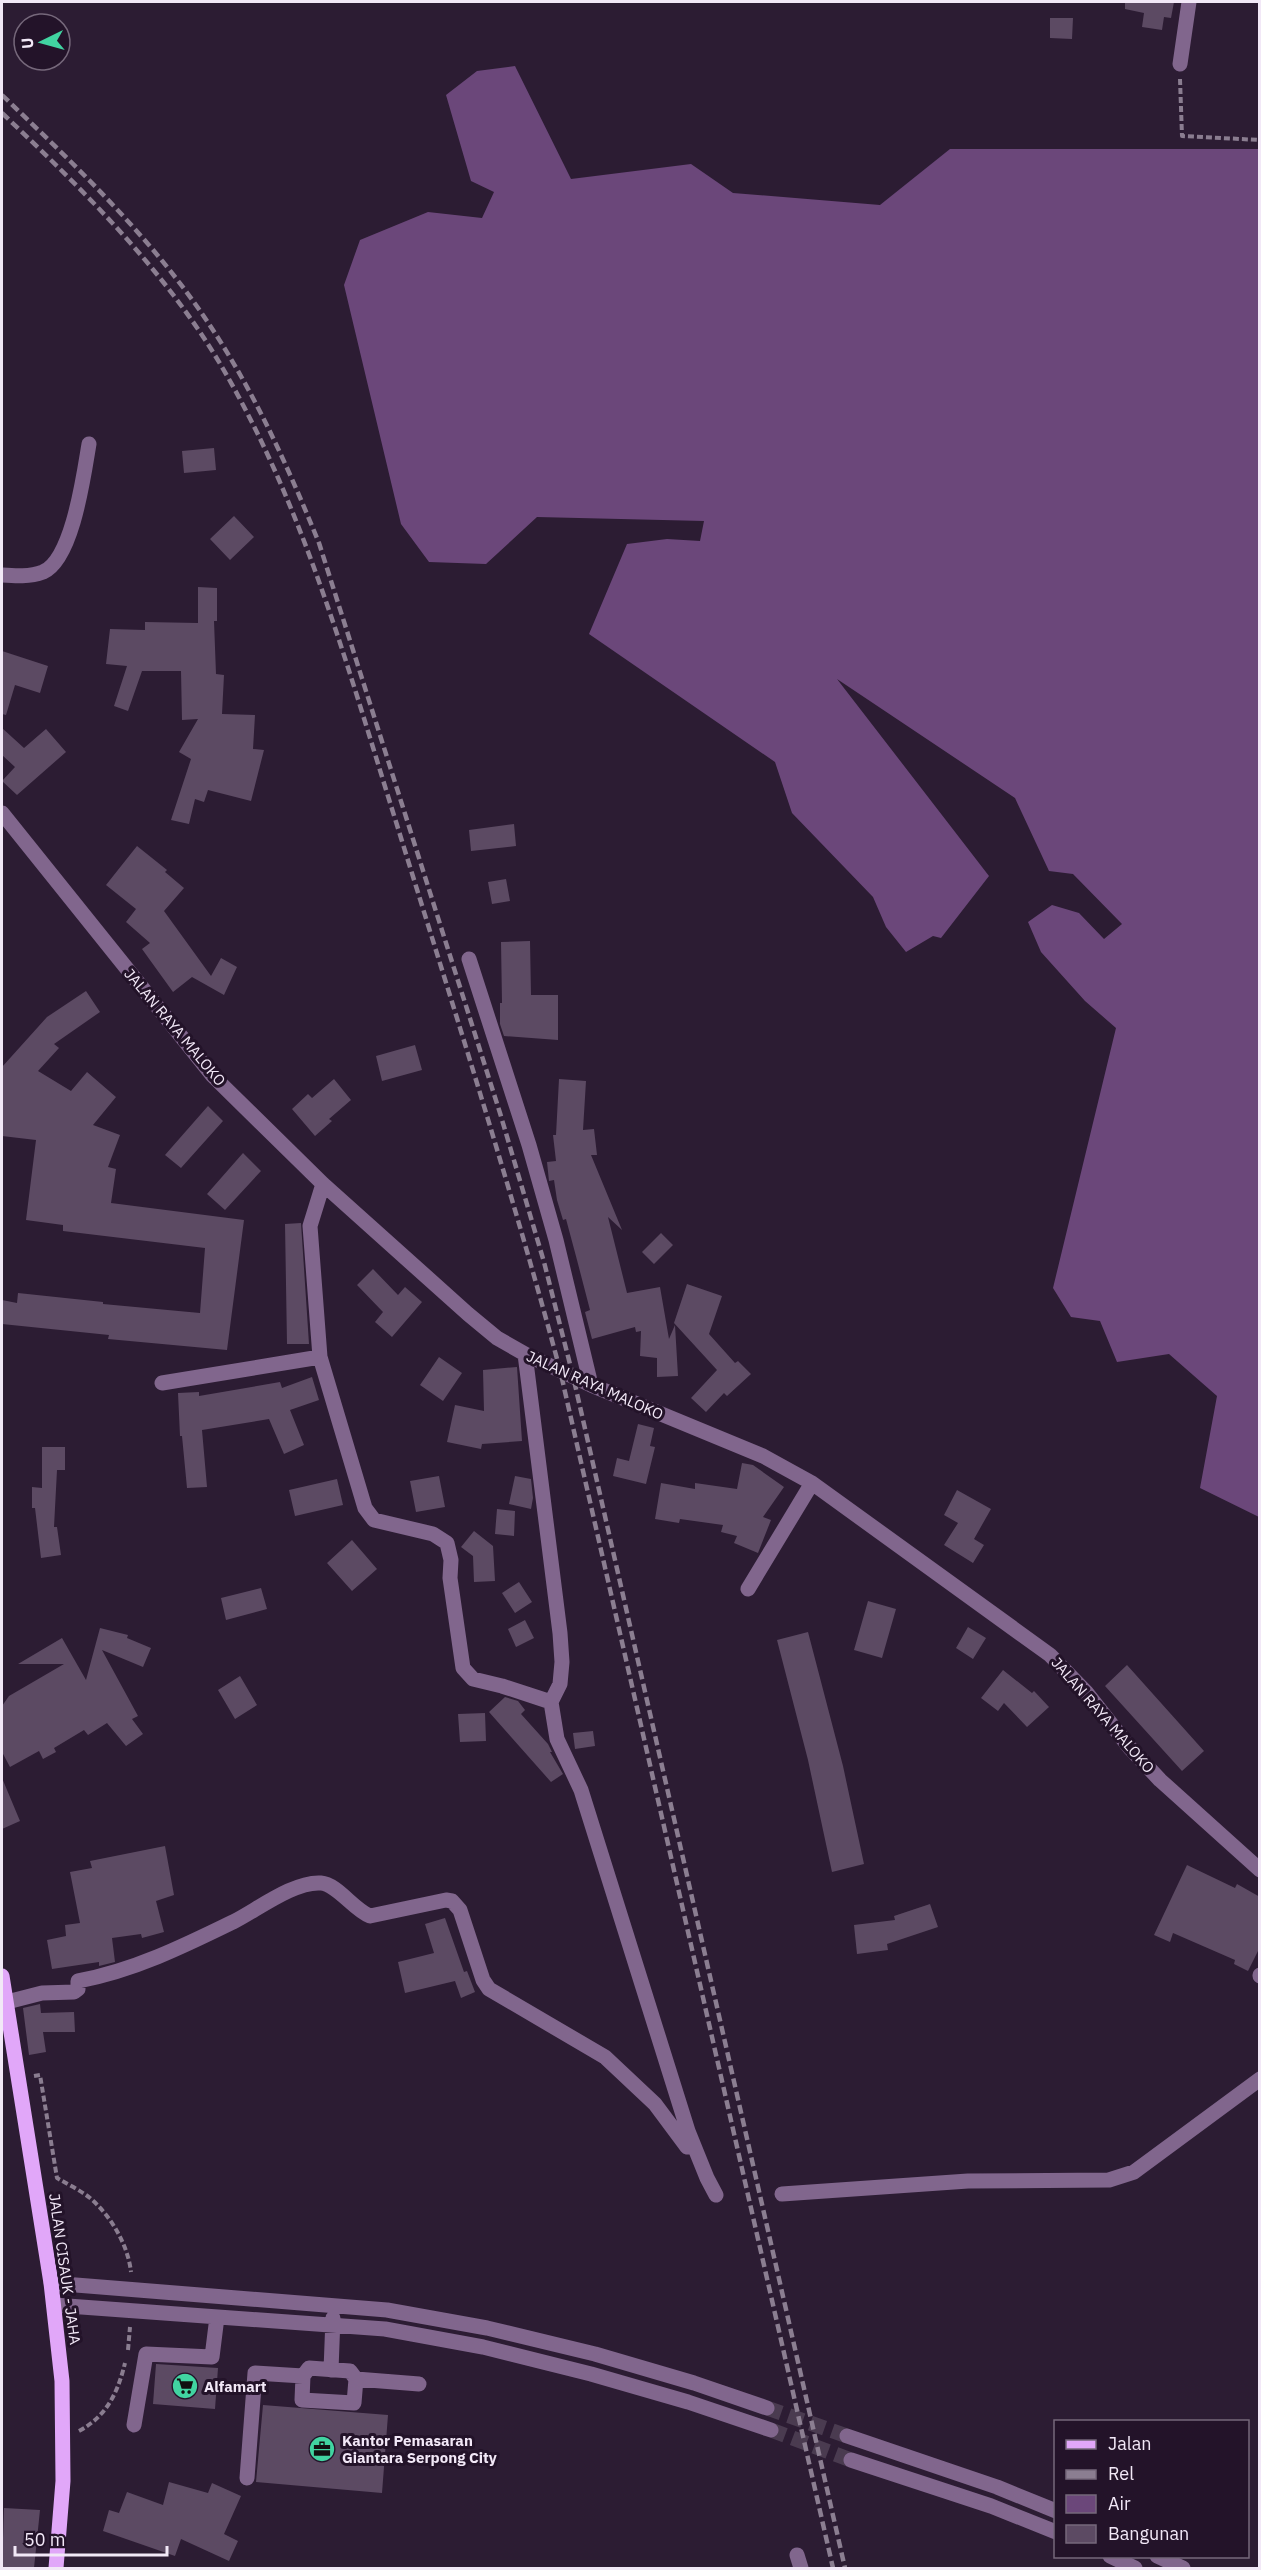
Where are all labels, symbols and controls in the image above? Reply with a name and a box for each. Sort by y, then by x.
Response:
north arrow [12,12,72,72]
text: U [17,37,38,50]
street label: JALAN RAYA MALOKO [120,964,230,1090]
street label: JALAN RAYA MALOKO [524,1346,666,1424]
street label: JALAN RAYA MALOKO [1047,1653,1159,1777]
street label: JALAN CISAUK - JAHA [45,2192,85,2346]
supermarket icon: Alfamart [170,2371,200,2401]
place label: Alfamart [204,2377,267,2396]
legend [1054,2420,1249,2558]
place label: Kantor Pemasaran Giantara Serpong City [342,2431,497,2467]
text: Jalan [1108,2432,1152,2455]
office icon: Kantor Pemasaran Giantara Serpong City [307,2434,337,2464]
text: Rel [1108,2462,1134,2485]
text: Air [1108,2492,1131,2515]
scale bar [15,2519,166,2557]
text: Bangunan [1108,2522,1189,2545]
text: 50 m [24,2528,66,2551]

